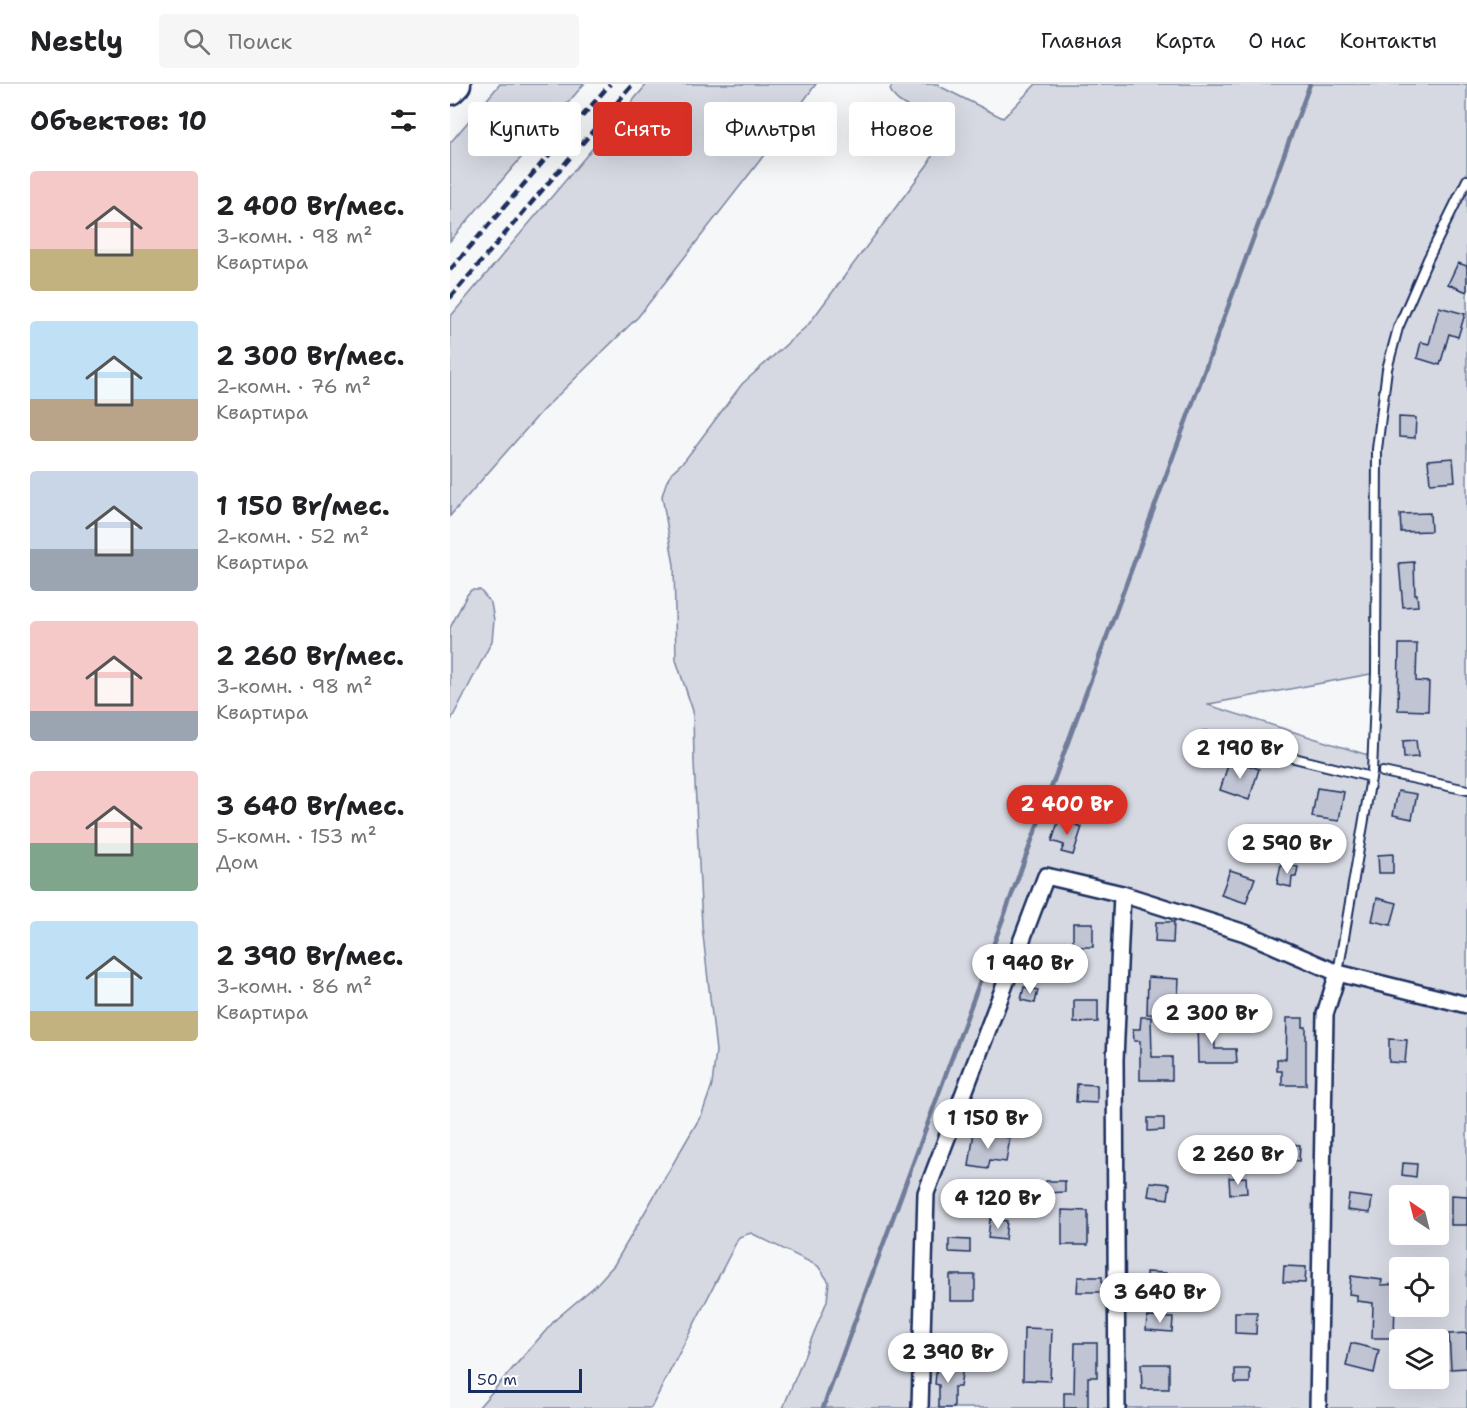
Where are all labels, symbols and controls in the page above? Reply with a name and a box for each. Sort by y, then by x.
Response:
search box [159,14,579,68]
text: Nestly [30,22,123,60]
icon: search [180,25,213,58]
text: Поиск [228,27,292,56]
text: Главная [1041,27,1122,55]
text: Карта [1155,27,1215,55]
text: О нас [1248,27,1306,55]
text: Контакты [1339,27,1437,55]
chip: Купить [468,102,581,156]
chip: Снять [593,102,692,156]
chip: Фильтры [704,102,837,156]
chip: Новое [849,102,955,156]
text: Объектов: 10 [30,103,207,138]
icon: filters [387,104,420,137]
text: 2 400 Br/мес. [216,188,405,223]
icon: home [78,195,150,267]
text: 3-комн. · 98 m² [216,223,373,249]
text: Квартира [216,249,308,275]
text: 2 300 Br/мес. [216,338,404,373]
icon: home [78,345,150,417]
text: 2-комн. · 76 m² [216,373,371,399]
text: Квартира [216,399,308,425]
text: 1 150 Br/мес. [216,488,390,523]
icon: home [78,495,150,567]
text: 2-комн. · 52 m² [216,523,369,549]
text: Квартира [216,549,308,575]
text: 2 260 Br/мес. [216,638,404,673]
icon: home [78,645,150,717]
text: 3-комн. · 98 m² [216,673,373,699]
text: Квартира [216,699,308,725]
pin: 2 190 Br [1178,729,1302,780]
text: 2 190 Br [1196,735,1284,761]
pin: 2 400 Br [1005,785,1129,836]
text: 3 640 Br/мес. [216,788,404,823]
text: 2 400 Br [1021,791,1113,817]
icon: home [78,795,150,867]
text: 5-комн. · 153 m² [216,823,377,849]
pin: 2 590 Br [1225,824,1349,875]
text: 2 590 Br [1242,830,1332,856]
text: Дом [216,849,258,875]
text: 2 390 Br/мес. [216,938,404,973]
pin: 1 940 Br [968,944,1092,995]
icon: home [78,945,150,1017]
text: 1 940 Br [986,950,1074,976]
text: 3-комн. · 86 m² [216,973,372,999]
pin: 2 300 Br [1150,994,1274,1045]
text: Квартира [216,999,308,1025]
text: 2 300 Br [1166,1000,1258,1026]
pin: 1 150 Br [926,1099,1050,1150]
text: 1 150 Br [947,1105,1029,1131]
pin: 2 260 Br [1176,1135,1300,1186]
text: 2 260 Br [1192,1141,1284,1167]
pin: 4 120 Br [936,1179,1060,1230]
text: 4 120 Br [955,1185,1041,1211]
north arrow [1389,1185,1449,1245]
map controls [1389,1185,1449,1389]
button: locate [1389,1257,1449,1317]
pin: 3 640 Br [1098,1273,1222,1324]
text: 3 640 Br [1114,1279,1206,1305]
button: layers [1389,1329,1449,1389]
pin: 2 390 Br [886,1333,1010,1384]
text: 2 390 Br [902,1339,994,1365]
scale bar [468,1366,582,1394]
text: 50 m [477,1369,517,1390]

